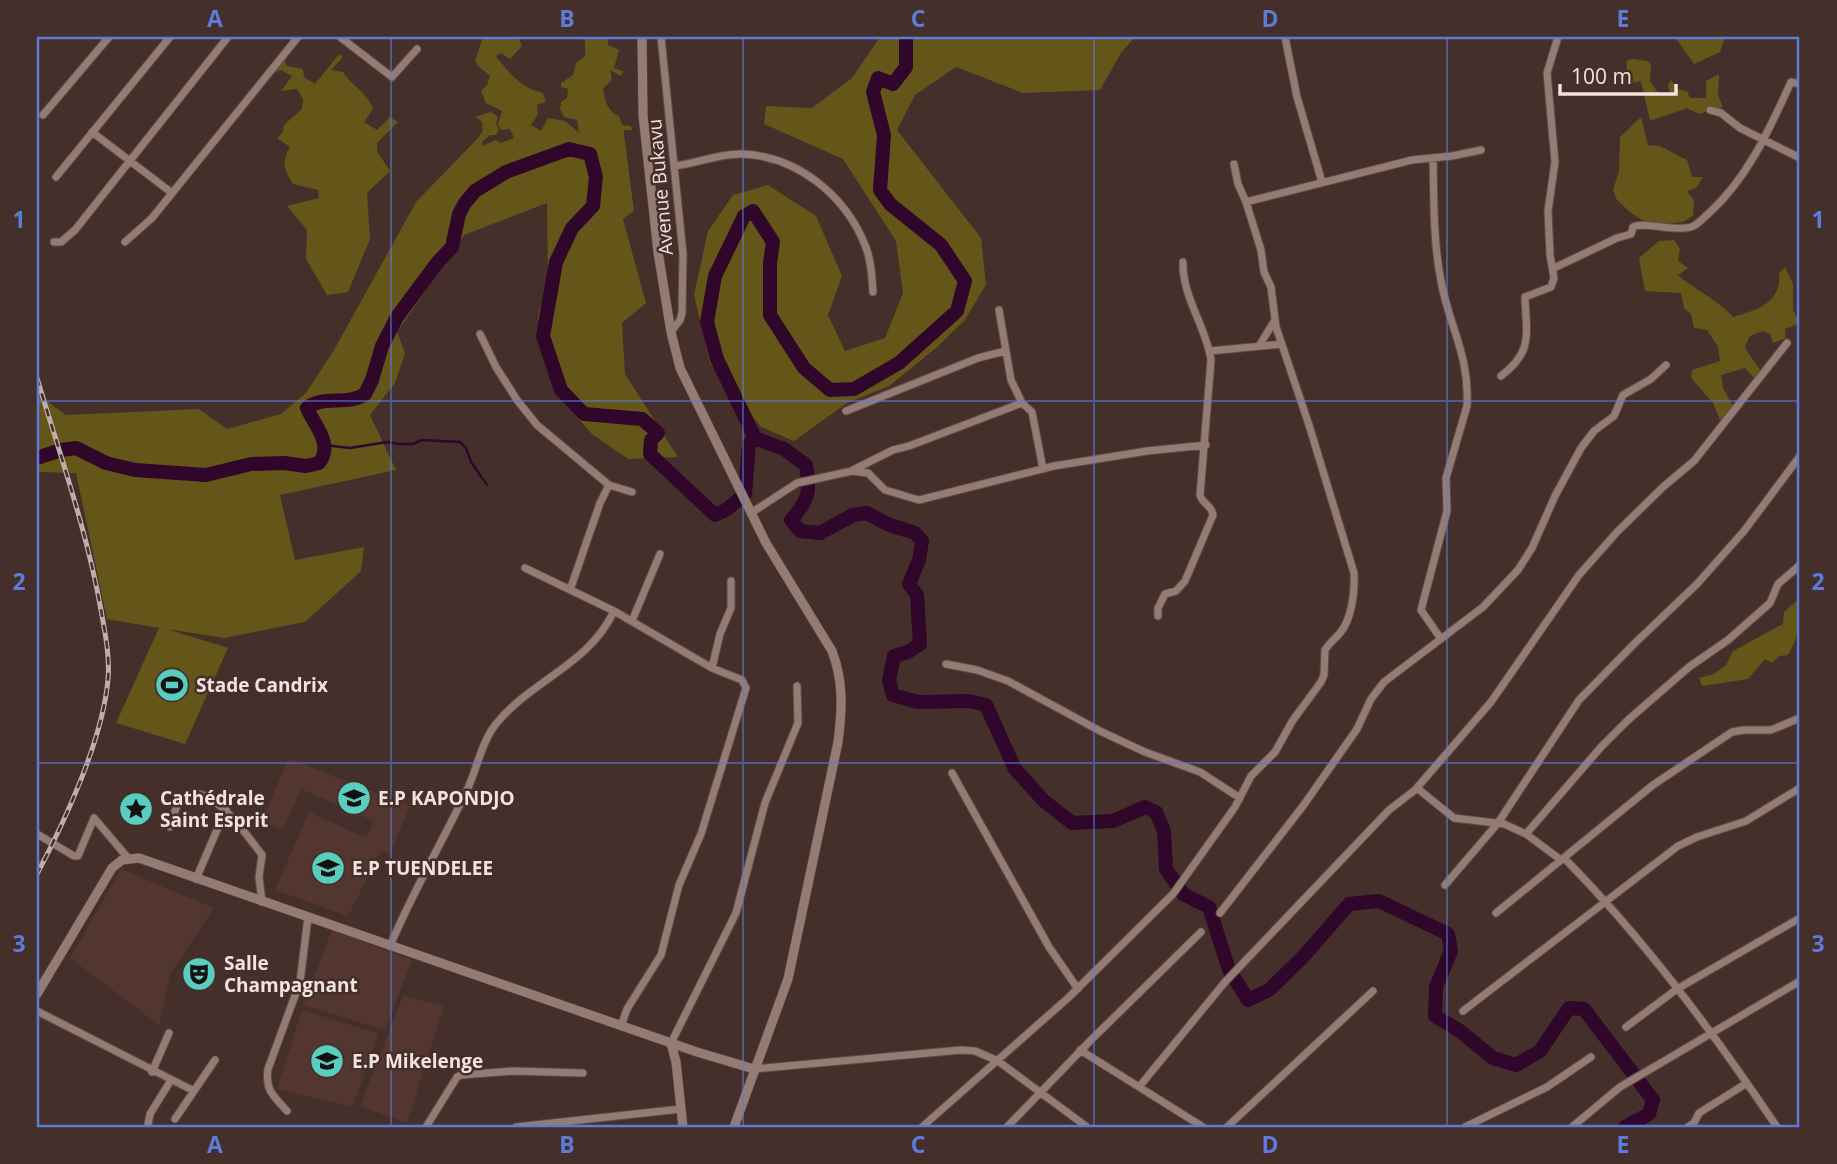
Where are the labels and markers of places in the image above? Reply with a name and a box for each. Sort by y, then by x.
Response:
sports icon: Stade Candrix [153,666,191,704]
place label: Stade Candrix [196,672,328,698]
school or university icon: E.P KAPONDJO [335,779,373,817]
place label: Cathédrale Saint Esprit [160,785,268,833]
place label: E.P KAPONDJO [378,785,515,811]
place icon: Cathédrale Saint Esprit [117,790,155,828]
school or university icon: E.P TUENDELEE [309,849,347,887]
place label: E.P TUENDELEE [352,855,493,881]
place label: Salle Champagnant [224,950,358,998]
theatre icon: Salle Champagnant [180,955,218,993]
school or university icon: E.P Mikelenge [308,1042,346,1080]
place label: E.P Mikelenge [352,1048,483,1074]

